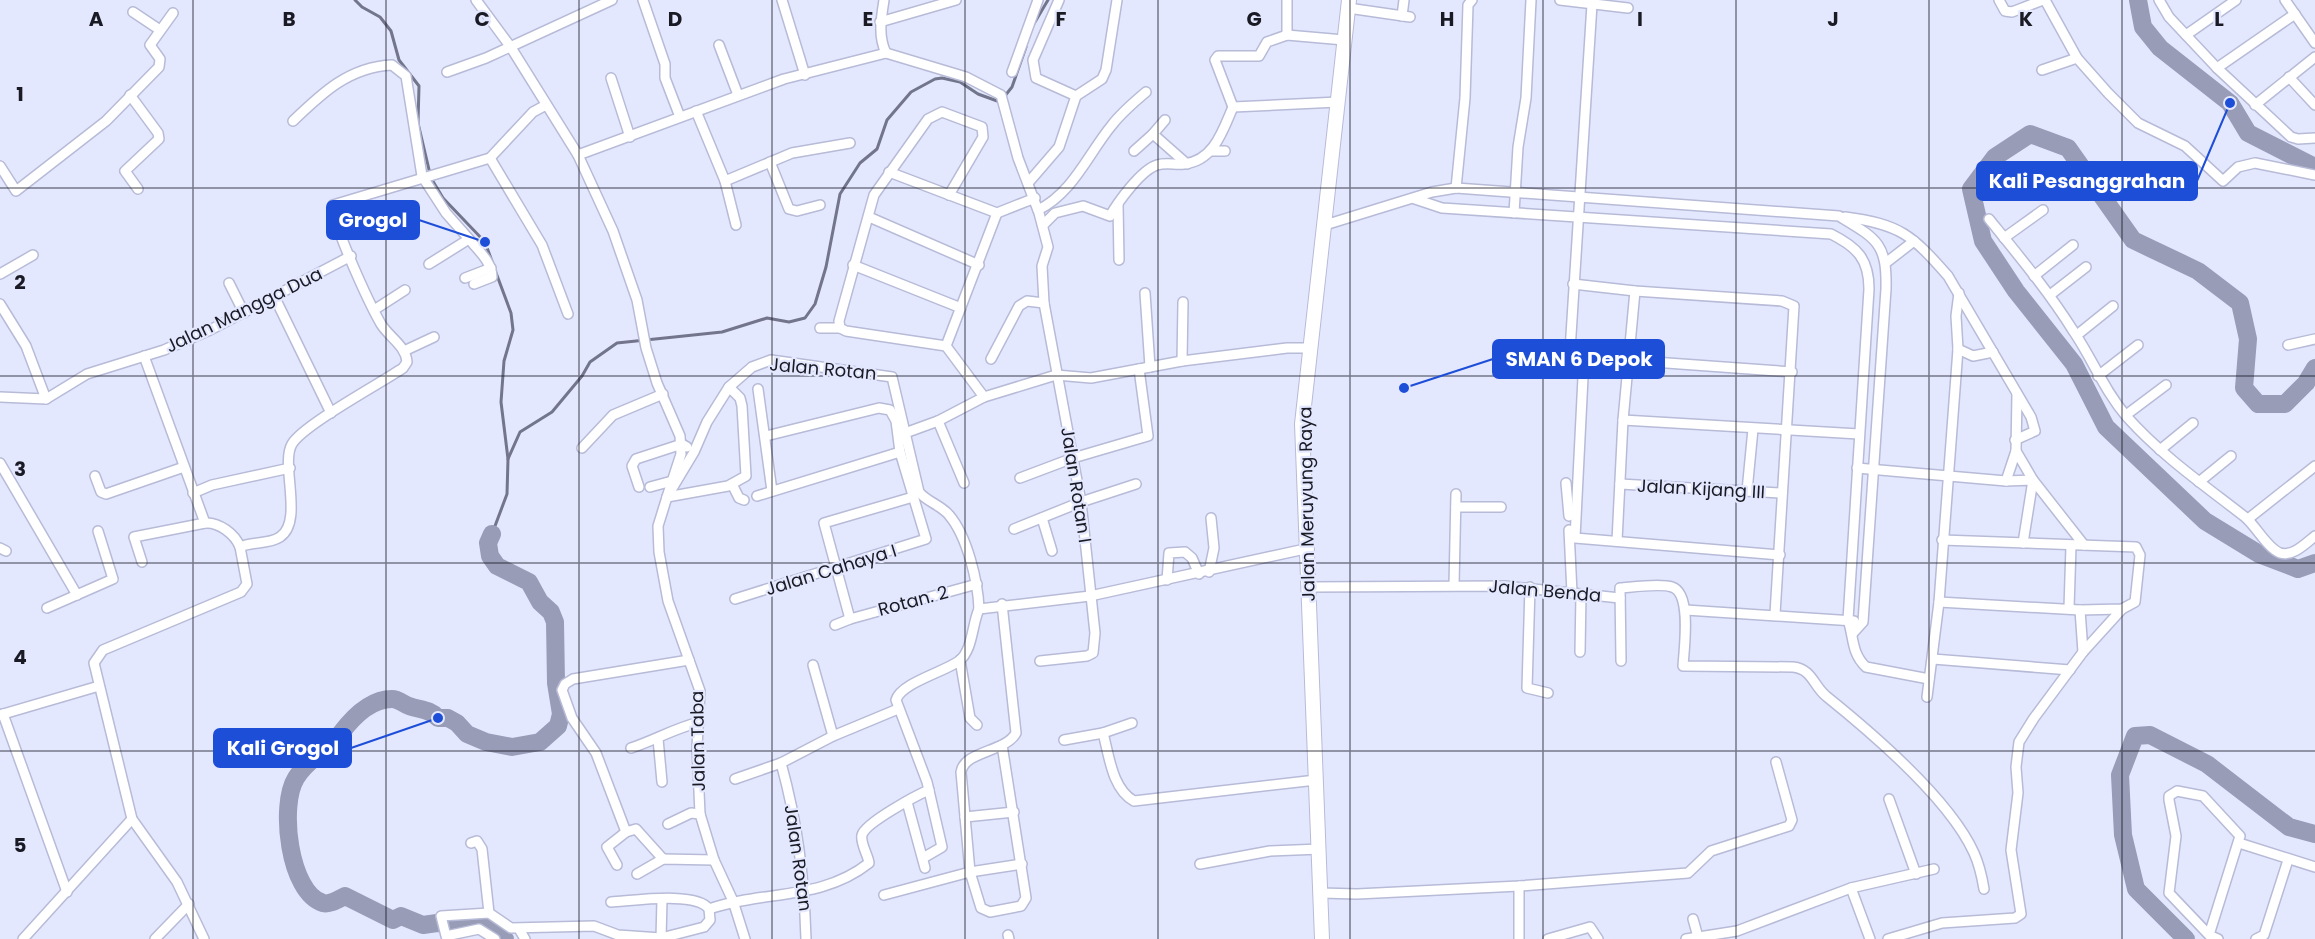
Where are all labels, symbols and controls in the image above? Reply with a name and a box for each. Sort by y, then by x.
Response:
text: A [89,5,104,33]
text: B [282,5,296,33]
text: C [474,5,490,33]
text: D [668,5,682,33]
text: E [863,5,873,33]
text: F [1056,5,1067,33]
text: G [1246,5,1262,33]
text: H [1440,5,1454,33]
text: I [1637,5,1643,33]
text: J [1827,5,1839,33]
text: K [2019,5,2033,33]
text: L [2214,5,2224,33]
text: 1 [16,80,24,108]
callout: Kali Pesanggrahan [1977,162,2197,200]
text: Kali Pesanggrahan [1989,167,2185,195]
callout: Grogol [327,201,419,239]
text: Grogol [339,206,407,234]
street label: Jalan Mangga Dua [161,261,326,358]
text: 2 [14,268,26,296]
callout: SMAN 6 Depok [1493,340,1664,378]
text: SMAN 6 Depok [1505,345,1653,373]
street label: Jalan Rotan [768,351,878,386]
street label: Jalan Meruyung Raya [1292,406,1321,602]
street label: Jalan Rotan I [1055,425,1098,544]
text: 3 [14,455,26,483]
street label: Jalan Kijang III [1636,473,1766,504]
street label: Jalan Cahaya I [762,538,899,601]
street label: Jalan Benda [1488,573,1602,608]
street label: Rotan. 2 [875,579,951,622]
text: 4 [13,643,27,671]
street label: Jalan Taba [684,690,711,792]
callout: Kali Grogol [214,729,351,767]
text: Kali Grogol [227,734,339,762]
street label: Jalan Rotan [779,803,818,913]
text: 5 [14,831,27,859]

